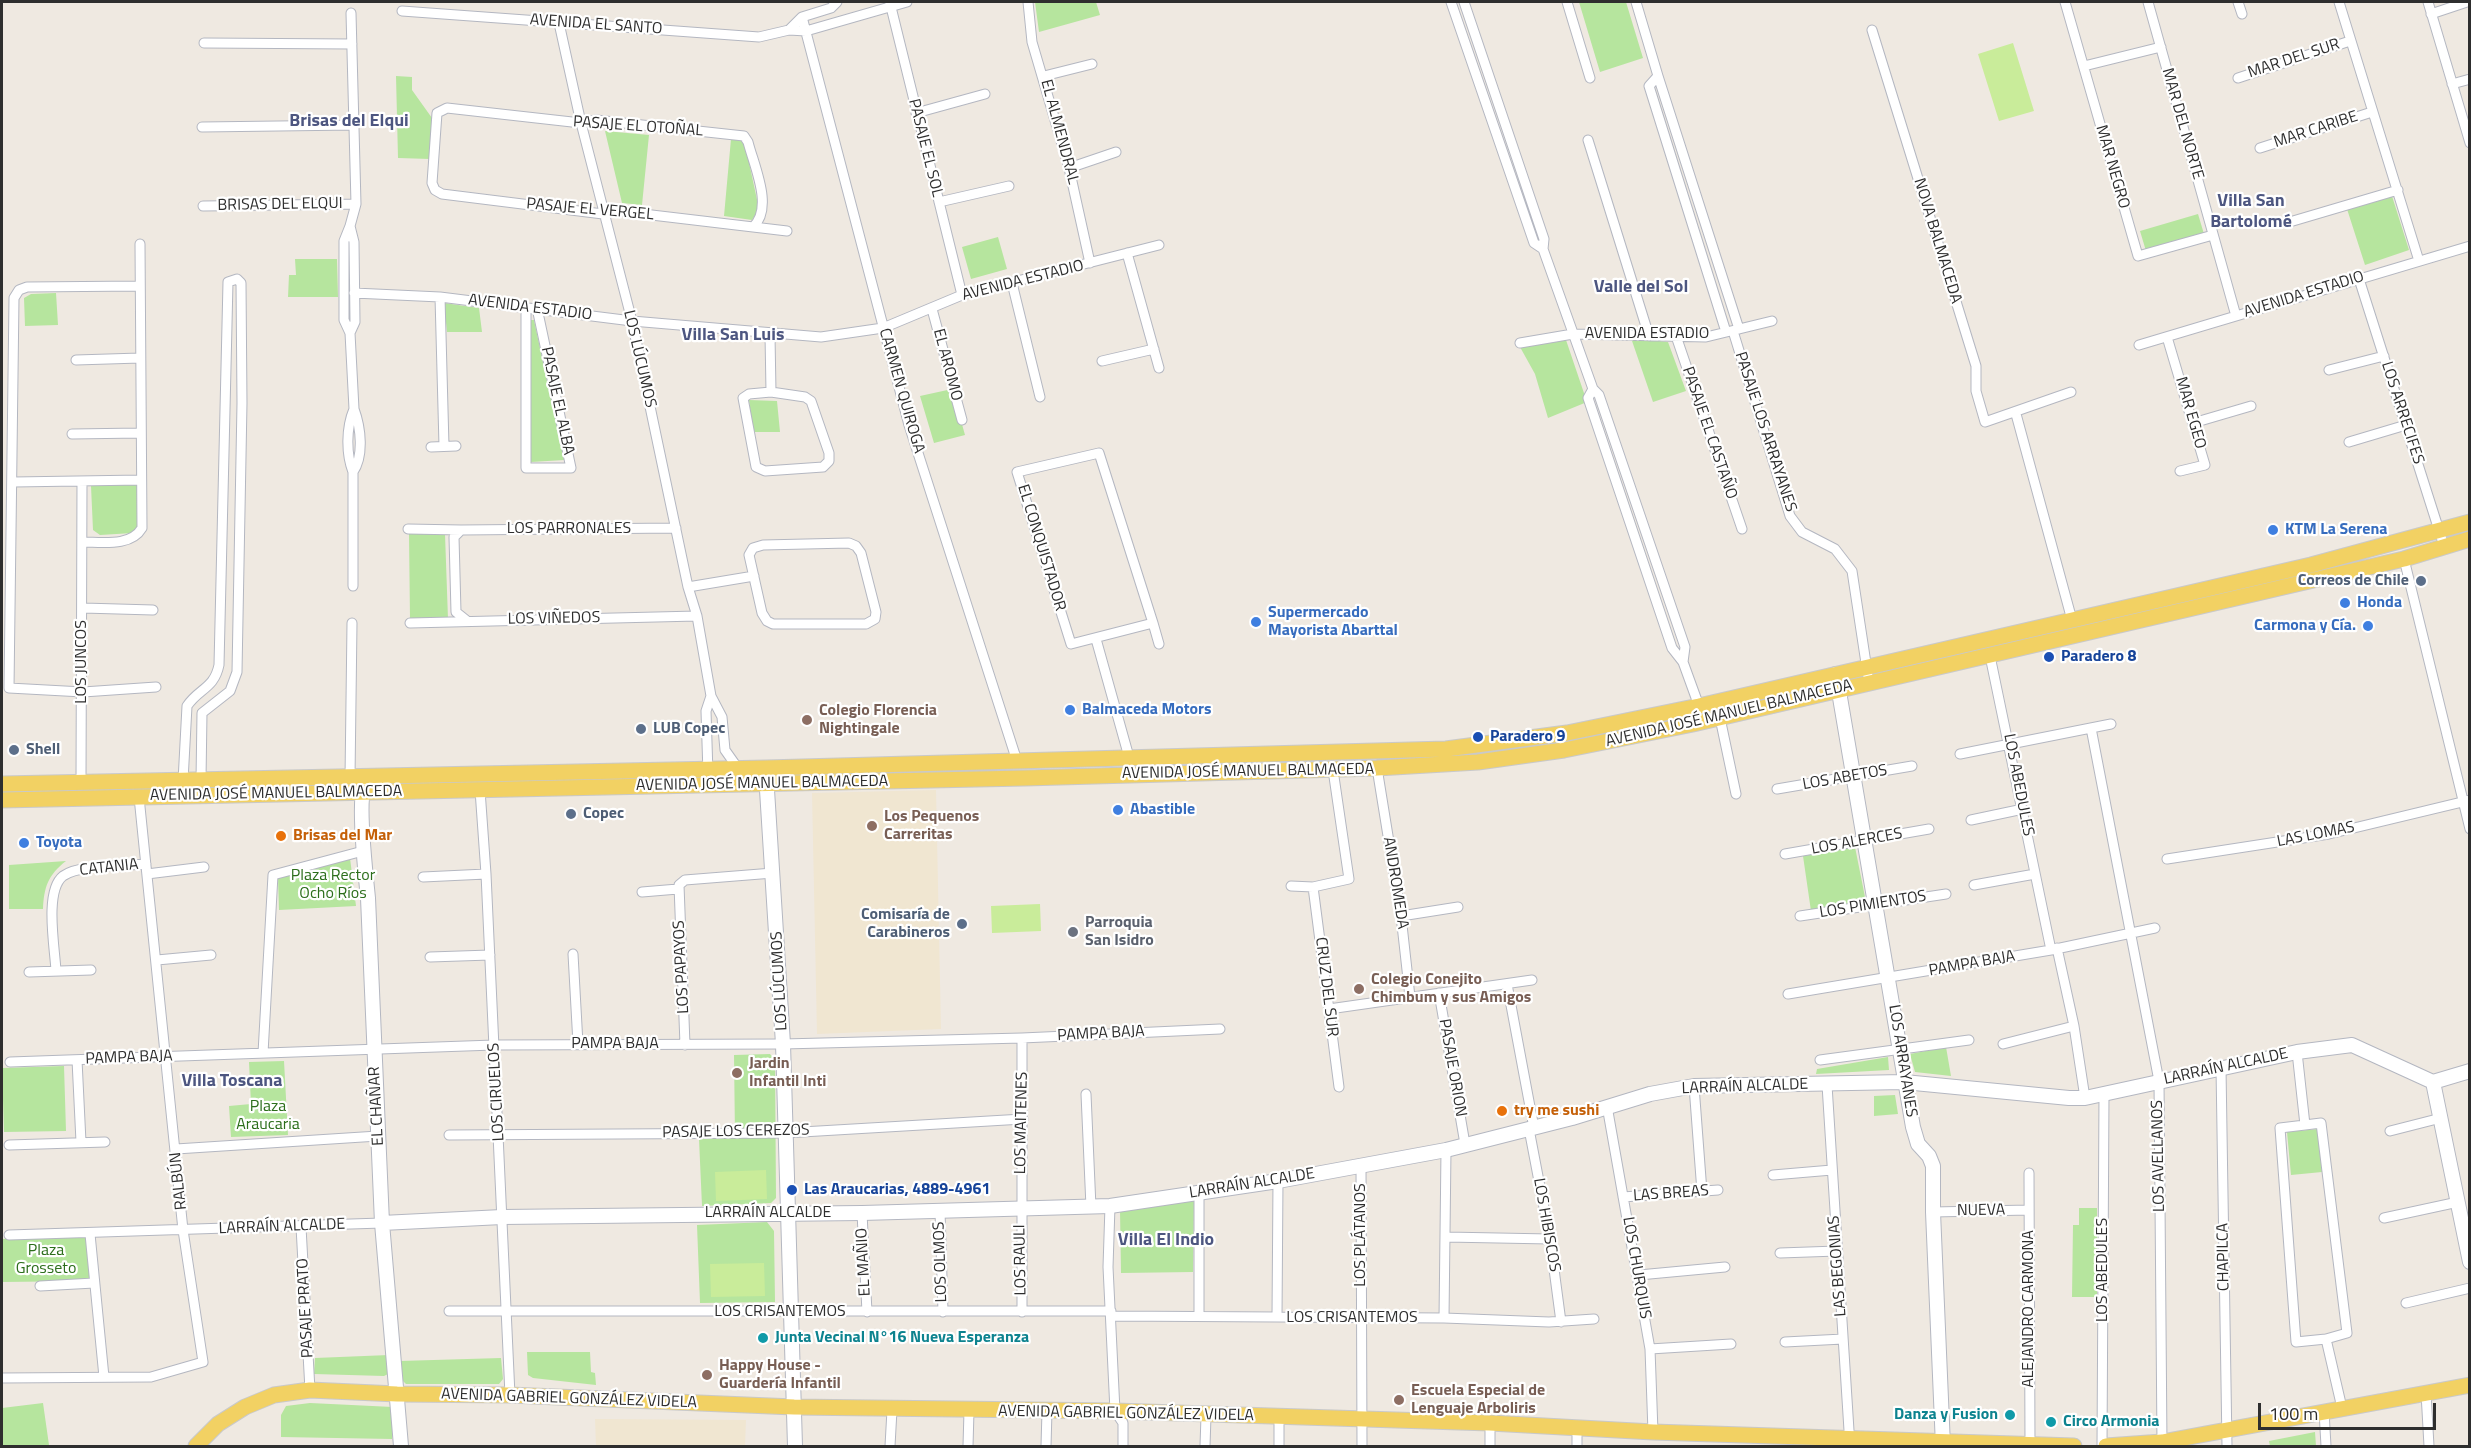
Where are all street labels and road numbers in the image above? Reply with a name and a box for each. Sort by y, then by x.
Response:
street label: AVENIDA EL SANTO [529,11,663,39]
street label: MAR DEL SUR [2246,35,2342,83]
street label: MAR DEL NORTE [2157,66,2207,182]
street label: EL ALMENDRAL [1036,78,1082,186]
street label: PASAJE EL SOL [904,97,946,199]
street label: MAR CARIBE [2272,107,2360,153]
street label: PASAJE EL OTOÑAL [572,113,704,141]
street label: MAR NEGRO [2091,123,2133,211]
street label: NOVA BALMACEDA [1909,176,1965,306]
street label: BRISAS DEL ELQUI [217,194,343,216]
street label: PASAJE EL VERGEL [526,195,654,225]
street label: AVENIDA ESTADIO [960,257,1086,305]
street label: AVENIDA ESTADIO [2242,268,2366,322]
street label: AVENIDA ESTADIO [467,291,593,325]
street label: LOS LÚCUMOS [618,308,660,410]
street label: AVENIDA ESTADIO [1585,324,1709,344]
street label: CARMEN QUIROGA [874,326,928,456]
street label: EL AROMO [928,327,966,403]
street label: PASAJE EL ALBA [536,345,578,457]
street label: PASAJE LOS ARRAYANES [1730,350,1800,514]
street label: LOS ARRECIFES [2376,359,2428,467]
street label: PASAJE EL CASTAÑO [1677,364,1741,502]
street label: MAR EGEO [2171,375,2209,451]
street label: EL CONQUISTADOR [1013,482,1069,614]
street label: LOS PARRONALES [507,519,631,539]
street label: LOS VIÑEDOS [508,609,600,629]
street label: LOS JUNCOS [72,620,92,704]
street label: AVENIDA JOSÉ MANUEL BALMACEDA [1604,676,1854,752]
street label: LOS ABEDULES [1999,732,2037,838]
street label: AVENIDA JOSÉ MANUEL BALMACEDA [1122,760,1374,784]
street label: LOS ABETOS [1801,761,1889,795]
street label: AVENIDA JOSÉ MANUEL BALMACEDA [636,772,888,796]
street label: AVENIDA JOSÉ MANUEL BALMACEDA [150,782,402,806]
street label: LAS LOMAS [2276,818,2356,852]
street label: LOS ALERCES [1810,825,1904,859]
street label: ANDROMEDA [1378,836,1412,930]
street label: CATANIA [79,855,139,881]
street label: LOS PIMIENTOS [1818,887,1928,923]
street label: LOS PAPAYOS [670,920,694,1014]
street label: LOS LÚCUMOS [768,931,792,1031]
street label: CRUZ DEL SUR [1310,936,1342,1038]
street label: PAMPA BAJA [1927,947,2017,981]
street label: LOS ARRAYANES [1884,1003,1920,1119]
street label: PASAJE ORION [1434,1018,1470,1118]
street label: PAMPA BAJA [1057,1022,1145,1046]
street label: PAMPA BAJA [571,1034,659,1054]
street label: LOS CIRUELOS [485,1042,509,1142]
street label: LARRAÍN ALCALDE [2162,1044,2290,1090]
street label: PAMPA BAJA [85,1047,173,1069]
street label: EL CHAÑAR [365,1066,389,1146]
street label: LOS MAITENES [1012,1072,1032,1174]
street label: LARRAÍN ALCALDE [1681,1075,1809,1099]
street label: LOS AVELLANOS [2148,1100,2170,1212]
street label: PASAJE LOS CEREZOS [662,1121,810,1143]
street label: RALBÚN [166,1151,192,1211]
street label: LARRAÍN ALCALDE [1188,1165,1316,1203]
street label: LOS HIBISCOS [1528,1177,1564,1273]
street label: LAS BREAS [1632,1182,1710,1206]
street label: LOS PLÁTANOS [1351,1183,1371,1287]
street label: NUEVA [1957,1201,2005,1221]
street label: LARRAÍN ALCALDE [705,1203,831,1223]
street label: LARRAÍN ALCALDE [218,1215,346,1239]
street label: LAS BEGONIAS [1825,1215,1851,1317]
street label: LOS CHURQUIS [1618,1216,1654,1320]
street label: LOS ABEDULES [2093,1218,2113,1322]
street label: LOS OLMOS [930,1221,952,1303]
street label: CHAPILCA [2214,1223,2234,1291]
street label: LOS RAULI [1011,1224,1031,1296]
street label: EL MAÑIO [853,1227,875,1297]
street label: ALEJANDRO CARMONA [2019,1230,2039,1388]
street label: PASAJE PRATO [294,1258,318,1358]
street label: LOS CRISANTEMOS [714,1302,846,1322]
street label: LOS CRISANTEMOS [1286,1308,1418,1328]
street label: AVENIDA GABRIEL GONZÁLEZ VIDELA [441,1385,697,1413]
street label: AVENIDA GABRIEL GONZÁLEZ VIDELA [998,1402,1254,1426]

